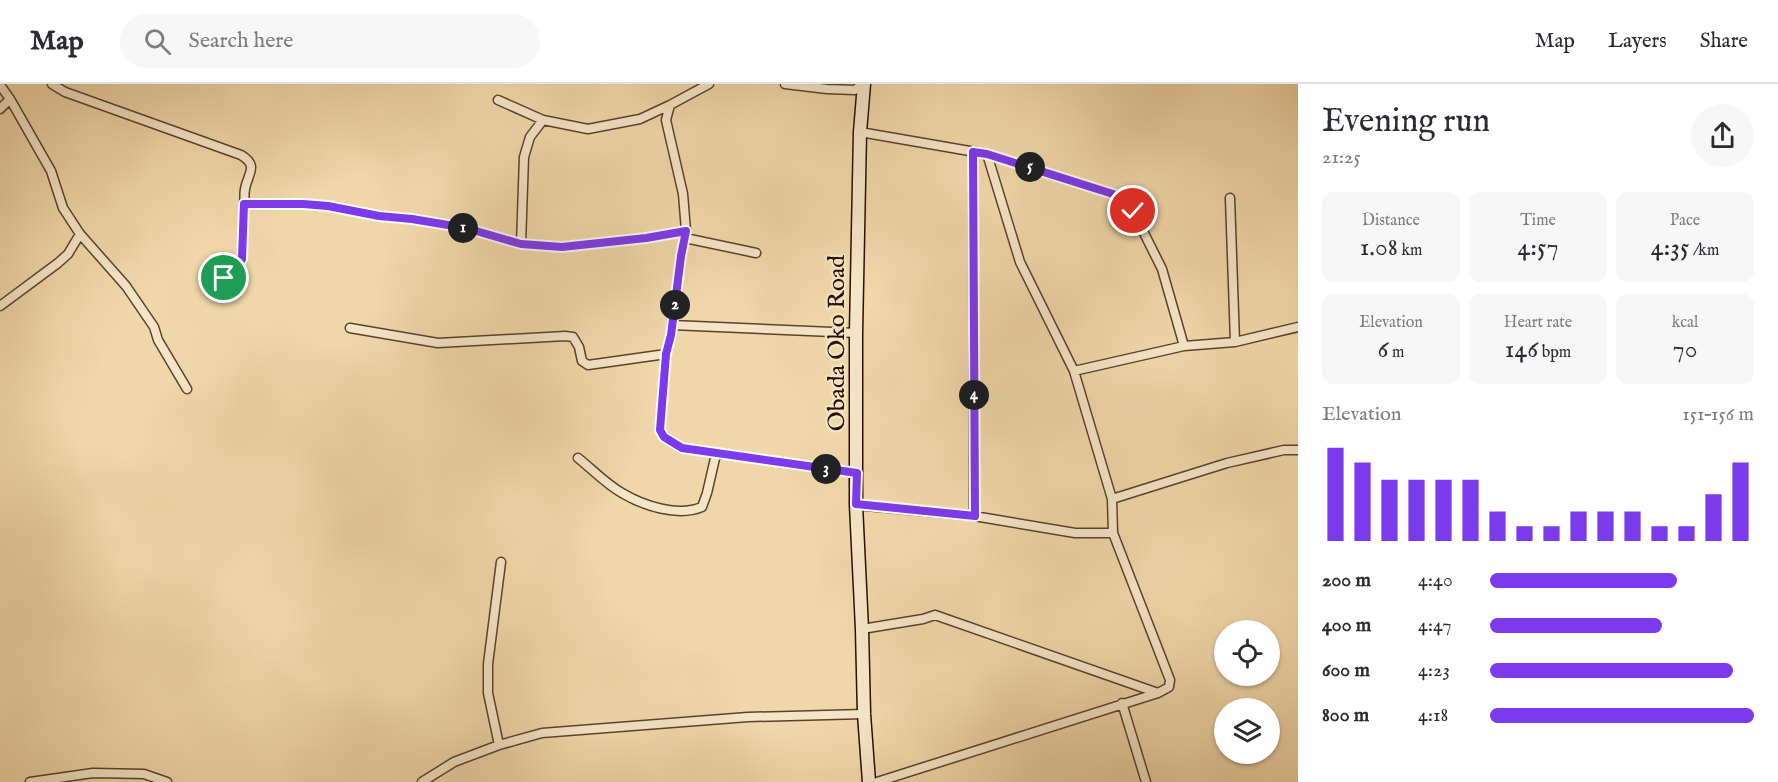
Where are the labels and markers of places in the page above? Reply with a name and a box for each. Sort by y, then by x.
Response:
pin: 5 [1015,152,1045,182]
pin [1107,185,1158,236]
pin: 1 [448,213,478,243]
pin [198,252,249,303]
pin: 2 [660,290,690,320]
pin: 4 [959,380,989,410]
pin: 3 [811,454,841,484]

